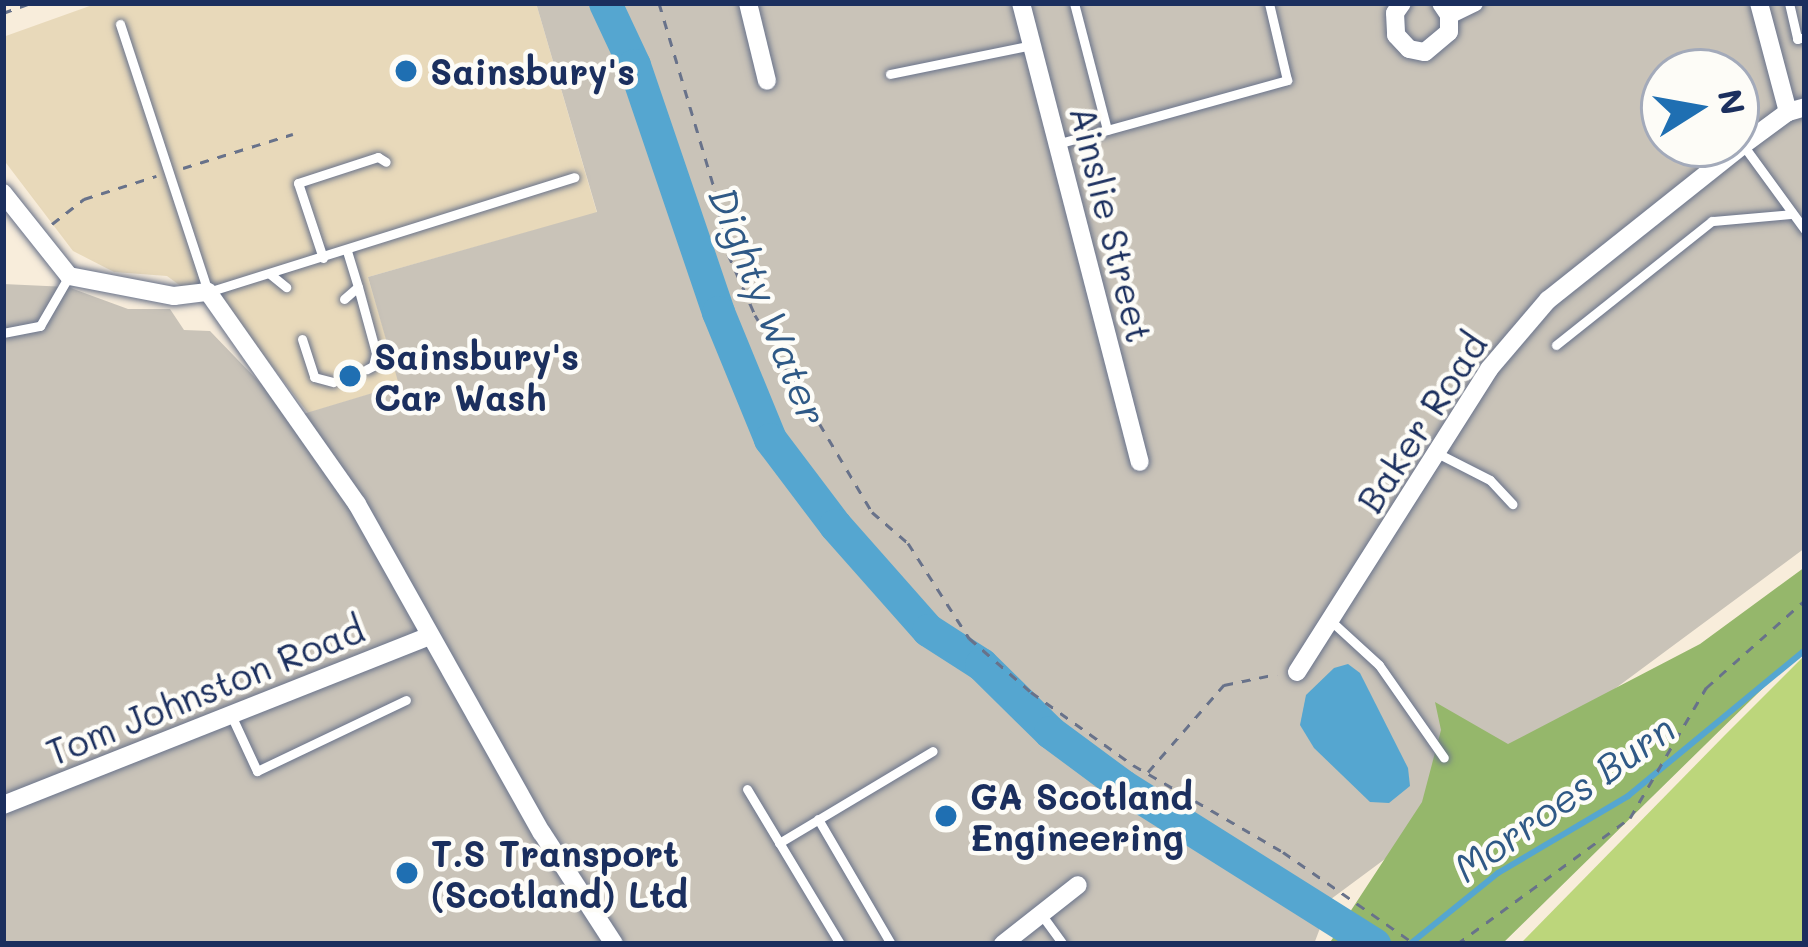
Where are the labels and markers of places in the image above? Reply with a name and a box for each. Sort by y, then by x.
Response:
place label: Sainsbury's [430,49,635,93]
marker: Sainsbury's [393,58,419,84]
place label: Sainsbury's Car Wash [374,333,579,418]
marker: Sainsbury's Car Wash [337,363,363,389]
place label: GA Scotland Engineering [970,773,1193,858]
marker: GA Scotland Engineering [933,803,959,829]
place label: T.S Transport (Scotland) Ltd [431,830,688,915]
marker: T.S Transport (Scotland) Ltd [394,860,420,886]

